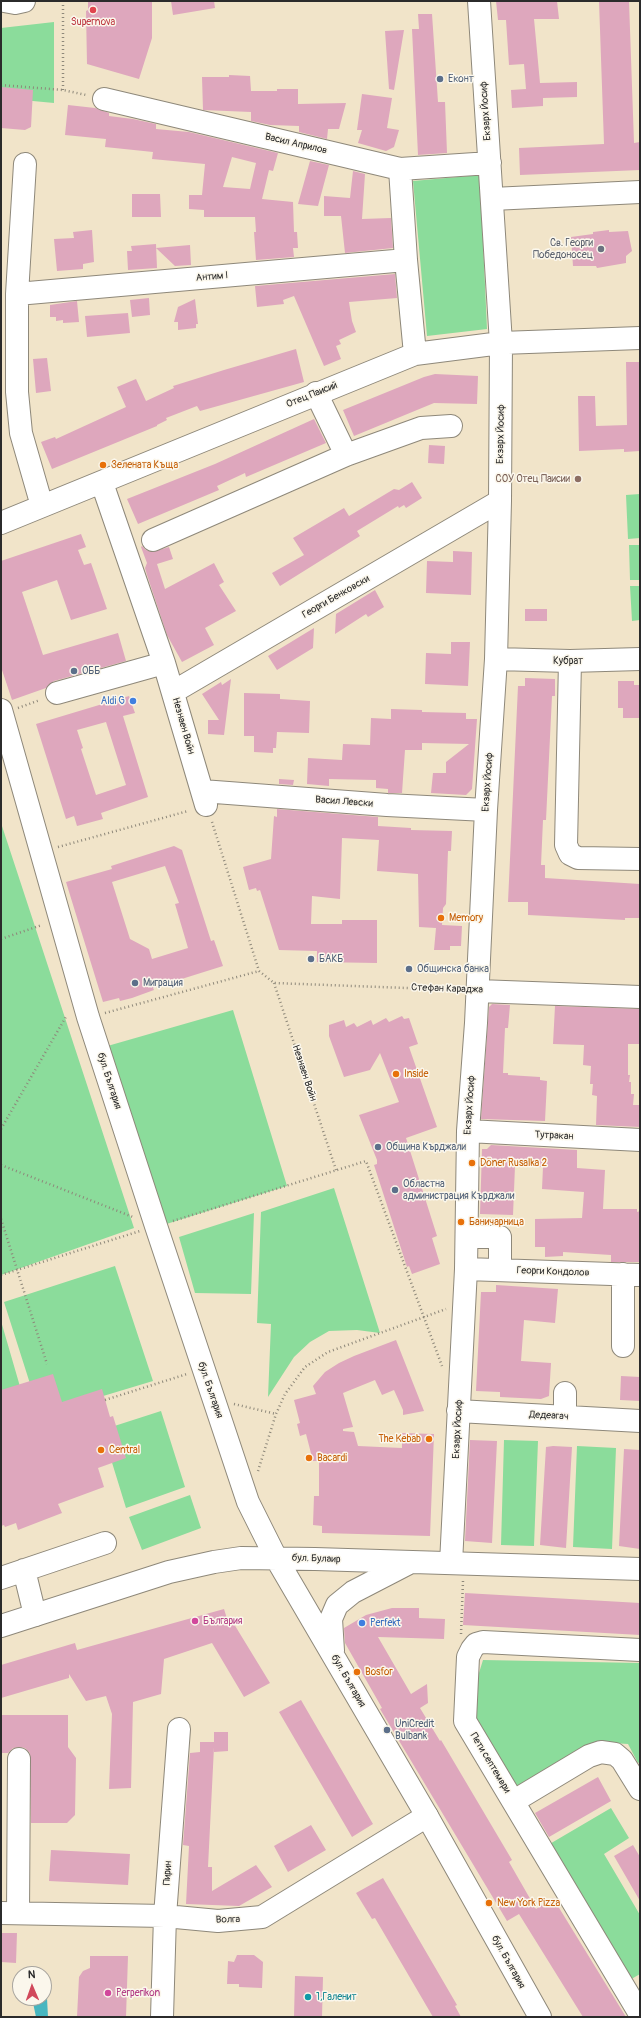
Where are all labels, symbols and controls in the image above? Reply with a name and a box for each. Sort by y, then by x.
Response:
marker: Supernova [88,5,98,15]
place label: Supernova [71,16,115,28]
place label: Еконт [448,73,474,85]
marker: Еконт [435,74,445,84]
street label: Екзарх Йосиф [478,81,494,141]
street label: Васил Априлов [264,131,328,157]
place label: Св. Георги Победоносец [533,237,593,260]
marker: Св. Георги Победоносец [596,244,606,254]
street label: Антим I [195,270,229,284]
street label: Отец Паисий [285,379,339,411]
street label: Екзарх Йосиф [494,404,508,464]
place label: Зелената Къща [111,459,178,471]
marker: Зелената Къща [98,460,108,470]
place label: СОУ Отец Паисии [496,473,570,485]
marker: СОУ Отец Паисии [573,474,583,484]
street label: Георги Бенковски [300,573,372,621]
street label: Кубрат [553,655,583,667]
place label: ОББ [82,665,100,677]
marker: ОББ [69,666,79,676]
place label: Aldi G [101,695,125,707]
marker: Aldi G [128,696,138,706]
street label: Незнаен Войн [169,696,197,756]
street label: Екзарх Йосиф [480,752,496,812]
street label: Васил Левски [315,794,373,810]
place label: Memory [449,912,483,924]
marker: Memory [436,913,446,923]
place label: БАКБ [319,953,343,965]
marker: БАКБ [306,954,316,964]
place label: Общинска банка [417,963,489,975]
marker: Общинска банка [404,964,414,974]
place label: Миграция [143,977,183,989]
marker: Миграция [130,978,140,988]
street label: Стефан Караджа [411,982,483,996]
street label: Незнаен Войн [289,1043,319,1103]
street label: бул. България [94,1051,124,1111]
place label: Inside [404,1068,428,1080]
marker: Inside [391,1069,401,1079]
street label: Екзарх Йосиф [462,1075,478,1135]
street label: Тутракан [534,1129,574,1143]
place label: Община Кърджали [386,1141,466,1153]
marker: Община Кърджали [373,1142,383,1152]
place label: Döner Rusalka 2 [480,1157,547,1169]
marker: Döner Rusalka 2 [467,1158,477,1168]
place label: Областна администрация Кърджали [403,1178,514,1202]
marker: Областна администрация Кърджали [390,1185,400,1195]
place label: Баничарница [469,1216,524,1228]
marker: Баничарница [456,1217,466,1227]
street label: Георги Кондолов [516,1265,590,1279]
street label: бул. България [195,1360,225,1420]
street label: Екзарх Йосиф [450,1399,466,1459]
street label: Дедеагач [529,1409,569,1423]
place label: The Kebab [378,1433,421,1445]
marker: The Kebab [424,1434,434,1444]
place label: Central [109,1444,140,1456]
marker: Central [96,1445,106,1455]
place label: Bacardi [317,1452,347,1464]
marker: Bacardi [304,1453,314,1463]
street label: бул. Булаир [291,1552,341,1566]
place label: България [203,1615,242,1627]
marker: България [190,1616,200,1626]
place label: Perfekt [370,1617,401,1629]
marker: Perfekt [357,1618,367,1628]
street label: бул. България [328,1652,368,1710]
place label: Bosfor [365,1666,393,1678]
marker: Bosfor [352,1667,362,1677]
place label: UniCredit Bulbank [395,1718,434,1742]
marker: UniCredit Bulbank [382,1725,392,1735]
street label: Пети септември [467,1731,513,1795]
street label: Пирин [161,1860,175,1886]
place label: New York Pizza [497,1897,560,1909]
marker: New York Pizza [484,1898,494,1908]
street label: Волга [216,1914,240,1926]
street label: бул. България [488,1933,528,1991]
north arrow [12,1966,52,2006]
text: N [28,1968,36,1981]
place label: Perperikon [116,1987,160,1999]
marker: Perperikon [103,1988,113,1998]
place label: 1,Галенит [316,1991,357,2003]
marker: 1,Галенит [303,1992,313,2002]

